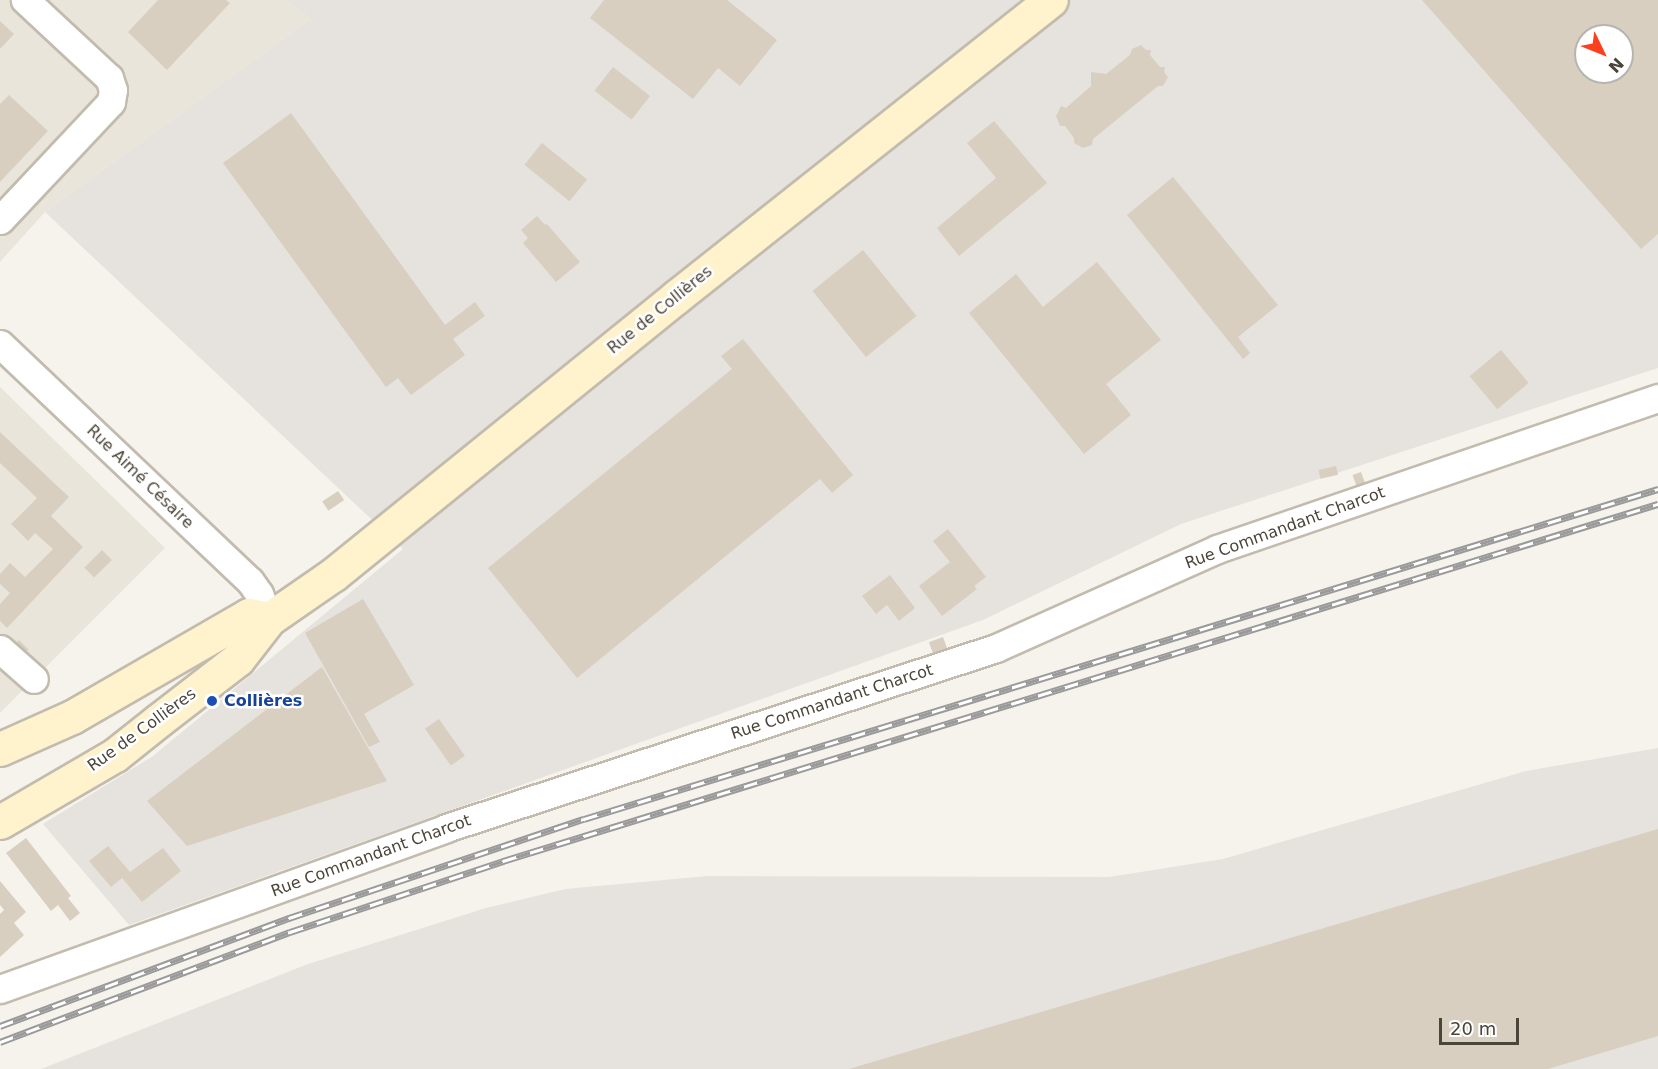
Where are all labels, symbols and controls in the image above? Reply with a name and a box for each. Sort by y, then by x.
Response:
north arrow [1574,24,1634,84]
text: N [1605,54,1628,77]
street label: Rue de Collières [604,262,716,358]
street label: Rue Aimé Césaire [83,421,197,533]
street label: Rue Commandant Charcot [1182,483,1388,573]
street label: Rue Commandant Charcot [729,660,935,744]
street label: Rue de Collières [84,684,200,776]
place label: Collières [224,691,302,711]
marker: Collières [205,694,219,708]
street label: Rue Commandant Charcot [268,811,474,901]
scale bar [1442,1006,1522,1044]
text: 20 m [1450,1018,1496,1039]

